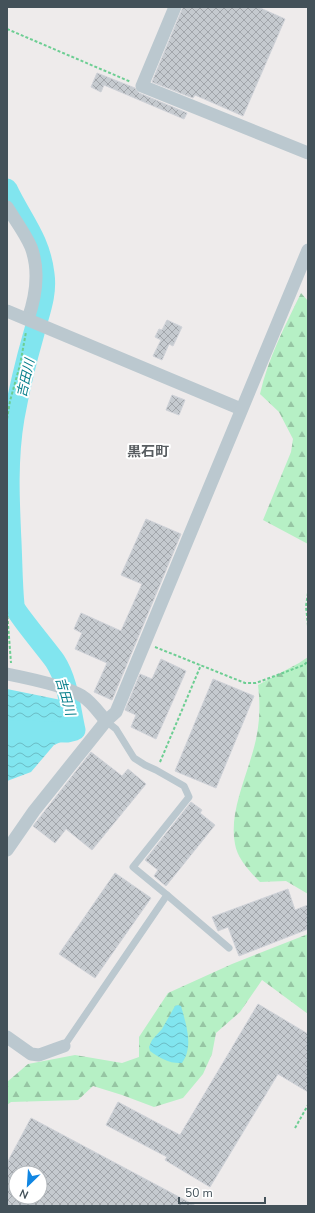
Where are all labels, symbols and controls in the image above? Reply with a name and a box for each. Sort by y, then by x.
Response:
water label: 吉田川 [13,355,40,399]
district label: 黒石町 [127,442,169,461]
water label: 吉田川 [51,675,80,719]
north arrow [8,1165,48,1205]
scale bar [179,1179,265,1205]
text: N [17,1185,31,1202]
text: 50 m [185,1185,213,1201]

